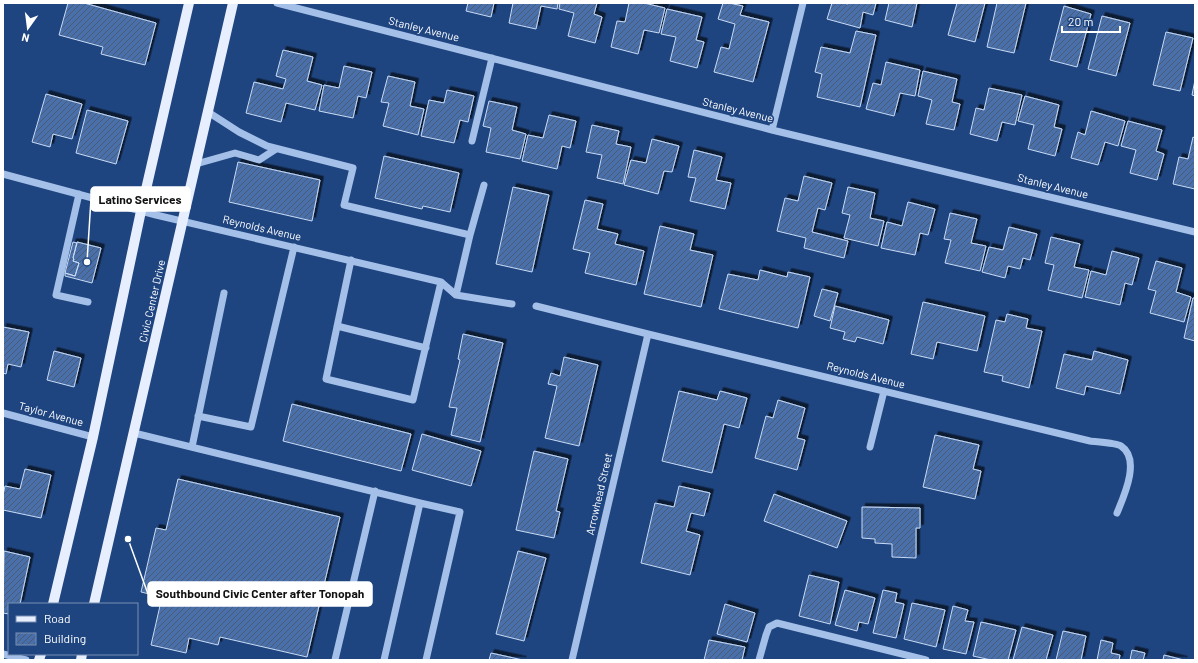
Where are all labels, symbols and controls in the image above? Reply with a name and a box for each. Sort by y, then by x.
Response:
north arrow [8,8,48,48]
scale bar [1062,8,1120,34]
street label: Stanley Avenue [387,13,461,44]
text: 20 m [1068,14,1094,28]
text: N [20,31,31,45]
street label: Stanley Avenue [701,94,775,125]
street label: Stanley Avenue [1016,170,1090,201]
callout: Latino Services [91,187,190,211]
text: Latino Services [99,192,181,206]
street label: Reynolds Avenue [222,212,303,243]
street label: Civic Center Drive [136,258,167,343]
street label: Reynolds Avenue [826,358,907,391]
street label: Taylor Avenue [17,399,85,428]
street label: Arrowhead Street [583,452,614,536]
callout: Southbound Civic Center after Tonopah [148,582,372,606]
text: Southbound Civic Center after Tonopah [156,586,364,600]
legend [8,603,138,655]
text: Road [44,611,71,625]
text: Building [44,631,86,645]

